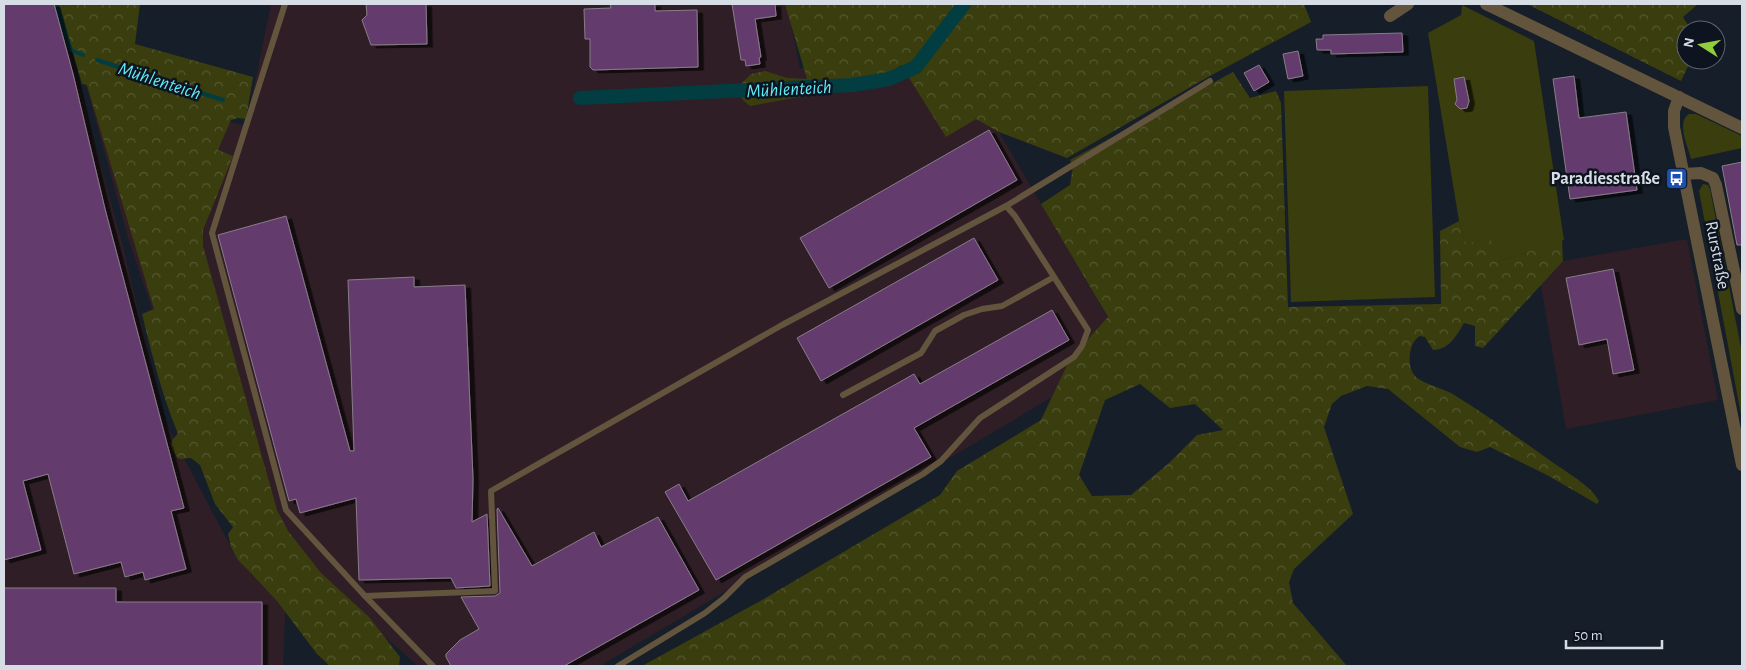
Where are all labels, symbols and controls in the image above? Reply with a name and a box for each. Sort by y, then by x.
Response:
north arrow [1676,20,1726,70]
text: N [1681,37,1697,49]
water label: Mühlenteich [116,59,203,104]
water label: Mühlenteich [746,78,832,101]
bus stop icon: Paradiesstraße [1664,166,1688,190]
place label: Paradiesstraße [1551,170,1660,188]
street label: Rurstraße [1702,220,1732,291]
scale bar [1566,618,1662,650]
text: 50 m [1574,628,1603,643]

